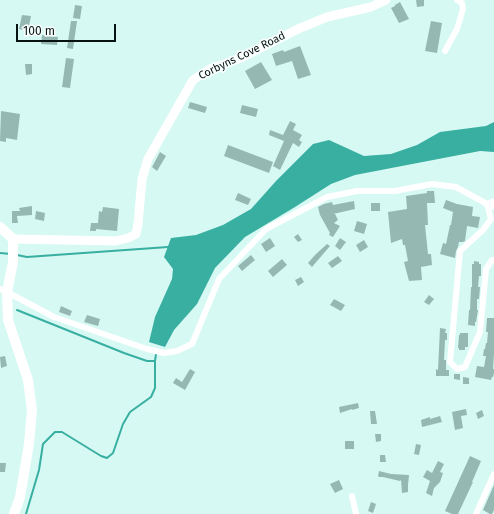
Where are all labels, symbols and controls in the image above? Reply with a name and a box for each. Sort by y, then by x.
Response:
scale bar [18,16,118,42]
text: 100 m [23,24,55,38]
street label: Corbyns Cove Road [196,29,288,83]

